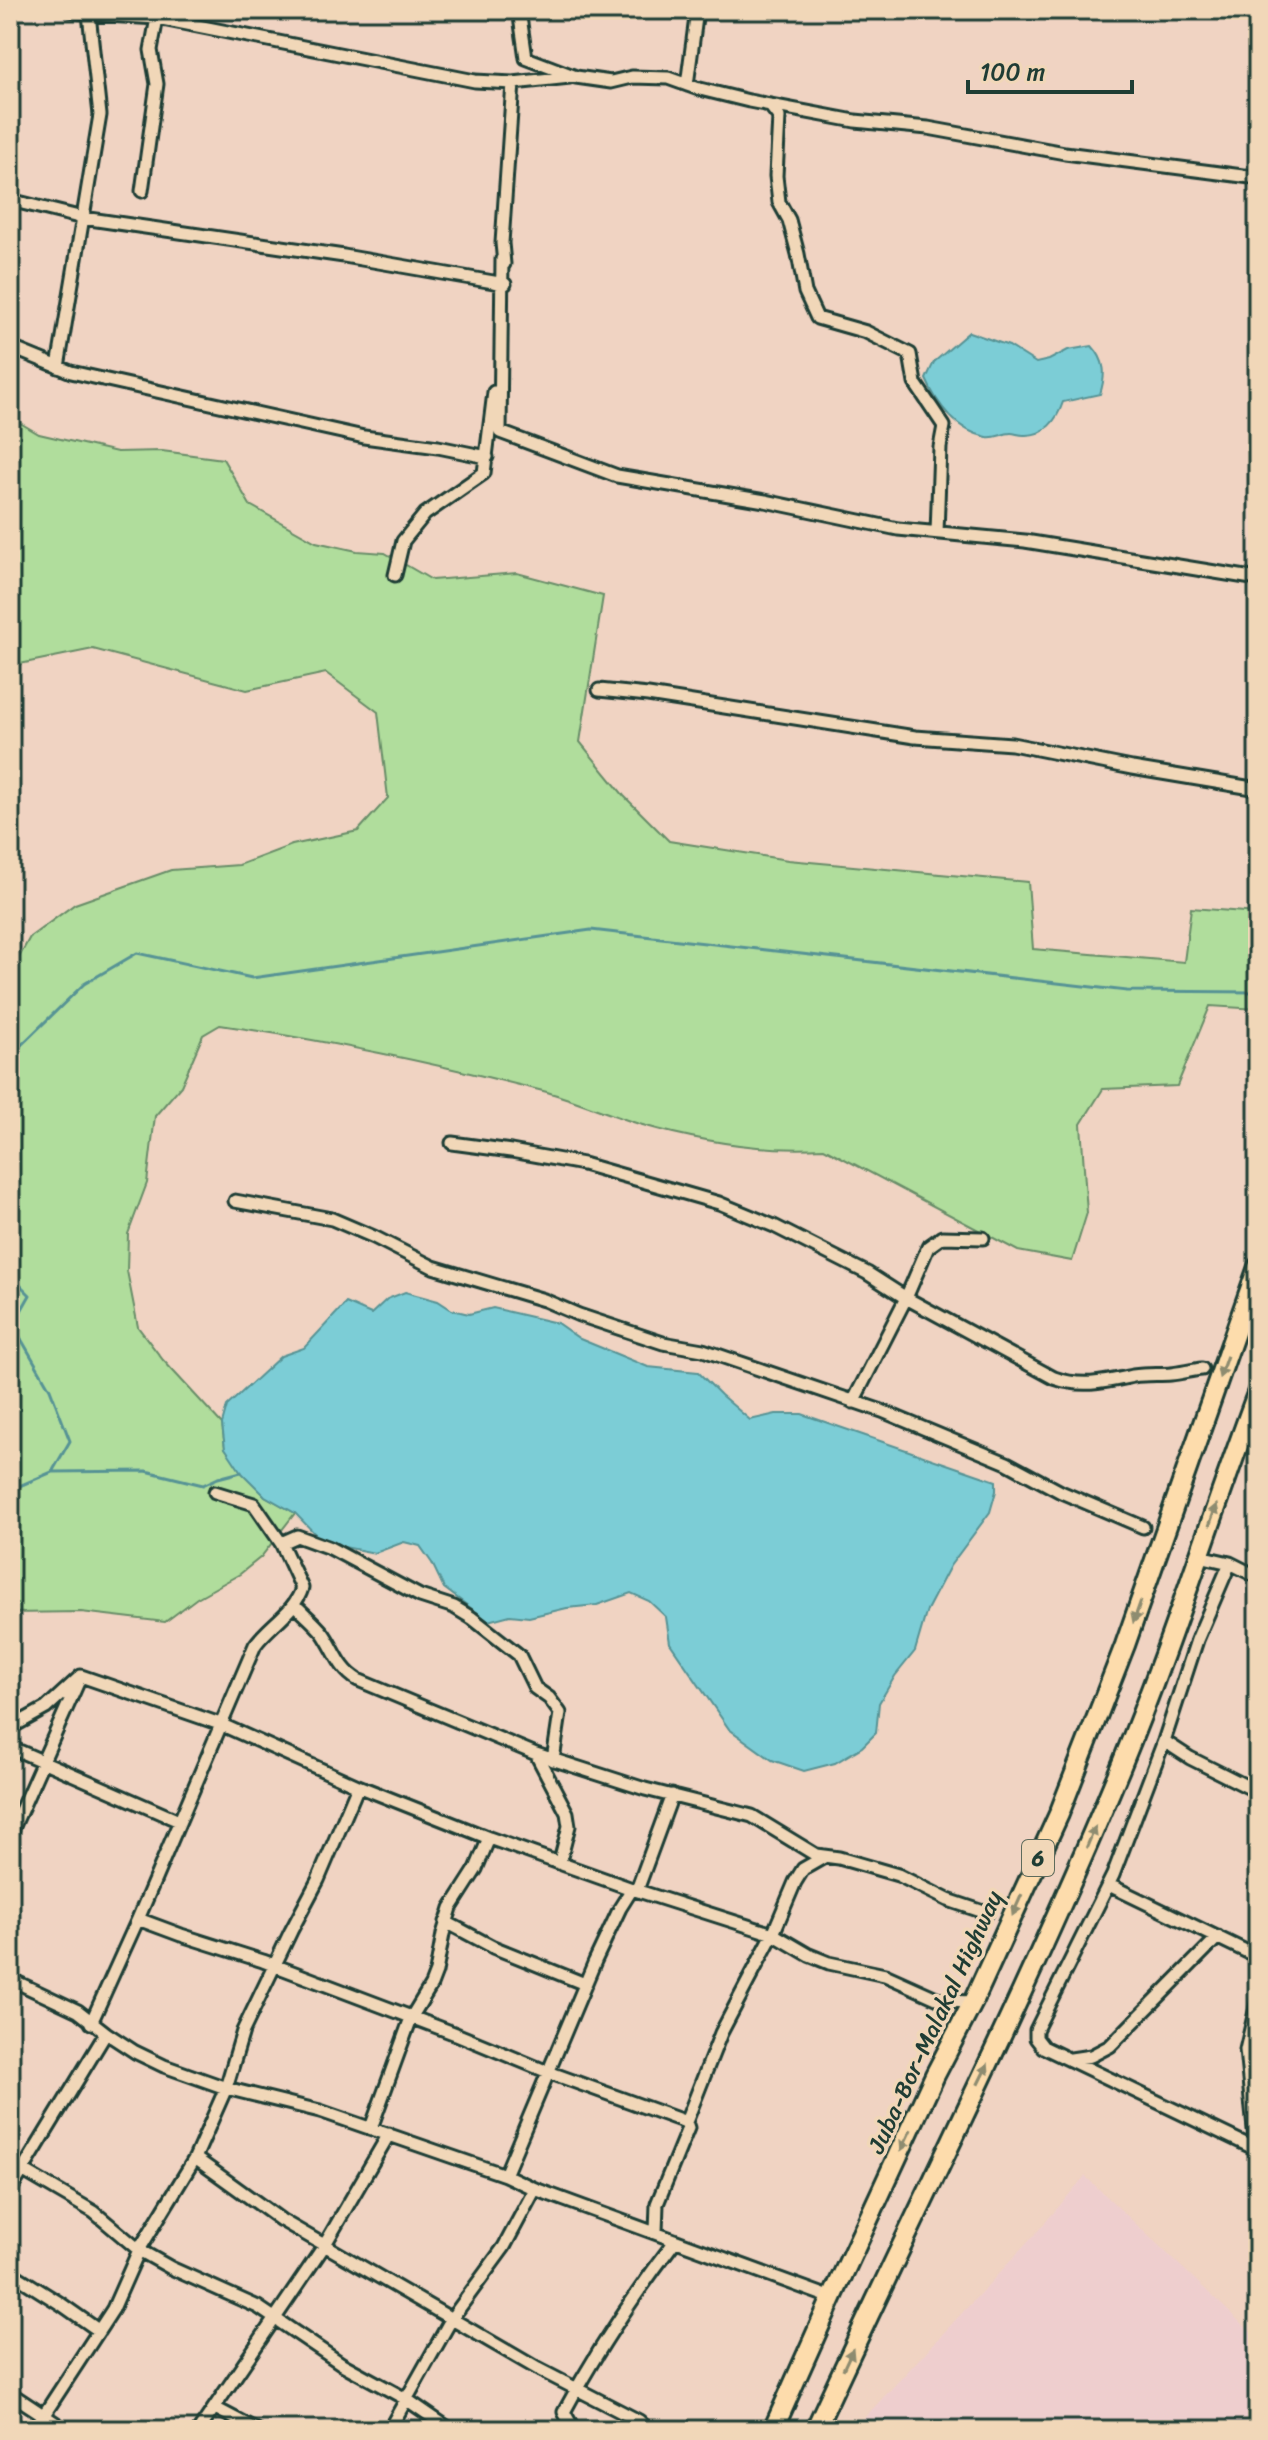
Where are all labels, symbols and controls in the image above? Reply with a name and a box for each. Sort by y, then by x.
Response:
scale bar [968,44,1132,94]
text: 100 m [980,51,1045,93]
one-way arrow [1216,1355,1229,1379]
one-way arrow [1207,1503,1219,1527]
one-way arrow [1130,1601,1142,1625]
one-way arrow [1084,1825,1097,1849]
road number: 6 [1022,1840,1054,1876]
street label: Juba-Bor-Malakal Highway [855,1883,1015,2161]
one-way arrow [1011,1893,1024,1917]
one-way arrow [976,2062,990,2085]
one-way arrow [899,2128,913,2151]
one-way arrow [841,2347,855,2371]

